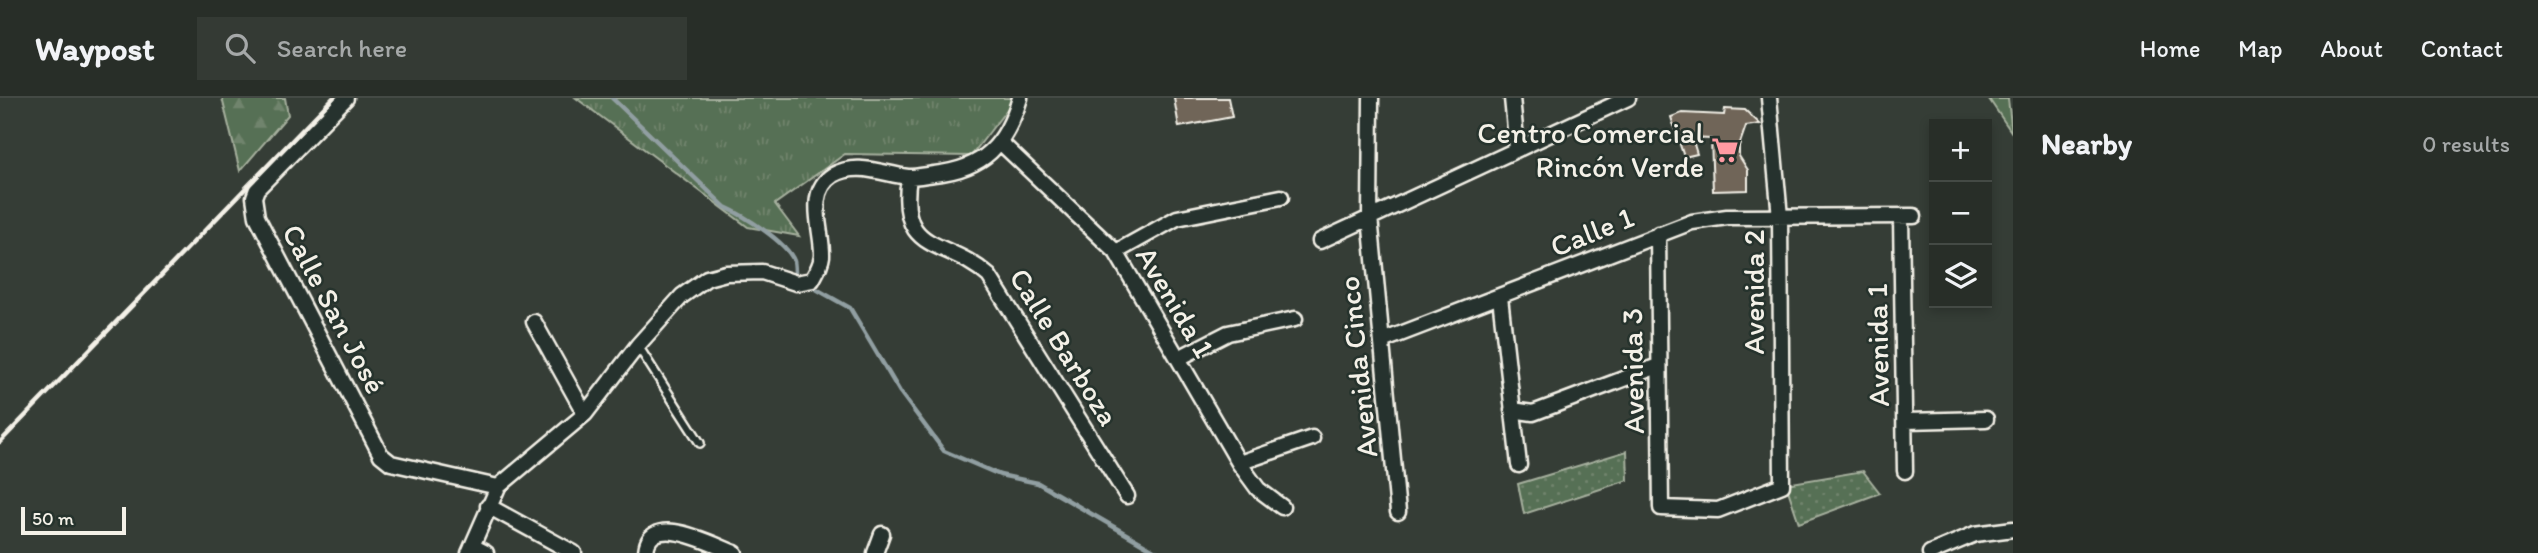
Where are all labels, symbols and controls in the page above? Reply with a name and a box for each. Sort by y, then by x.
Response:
search box [197,17,687,80]
text: Waypost [35,29,155,68]
icon: search [221,29,259,67]
text: Search here [277,32,407,64]
text: Home [2140,34,2200,63]
text: Map [2238,34,2282,63]
text: About [2320,34,2383,63]
text: Contact [2421,34,2503,63]
place label: Centro Comercial Rincón Verde [1477,114,1704,185]
map controls [1929,119,1992,308]
button: + [1929,119,1992,182]
text: Nearby [2041,125,2132,162]
text: 0 results [2422,130,2510,158]
supermarket icon: Centro Comercial Rincón Verde [1710,135,1740,165]
button: − [1929,182,1992,245]
street label: Calle 1 [1545,198,1639,265]
street label: Calle San José [274,218,395,400]
street label: Avenida 2 [1735,229,1772,355]
street label: Avenida 1 [1128,239,1223,364]
button: layers [1929,245,1992,308]
street label: Calle Barboza [1001,261,1128,433]
street label: Avenida Cinco [1330,275,1385,460]
street label: Avenida 1 [1858,283,1897,407]
street label: Avenida 3 [1613,308,1652,434]
scale bar [21,504,126,536]
text: 50 m [32,507,74,530]

